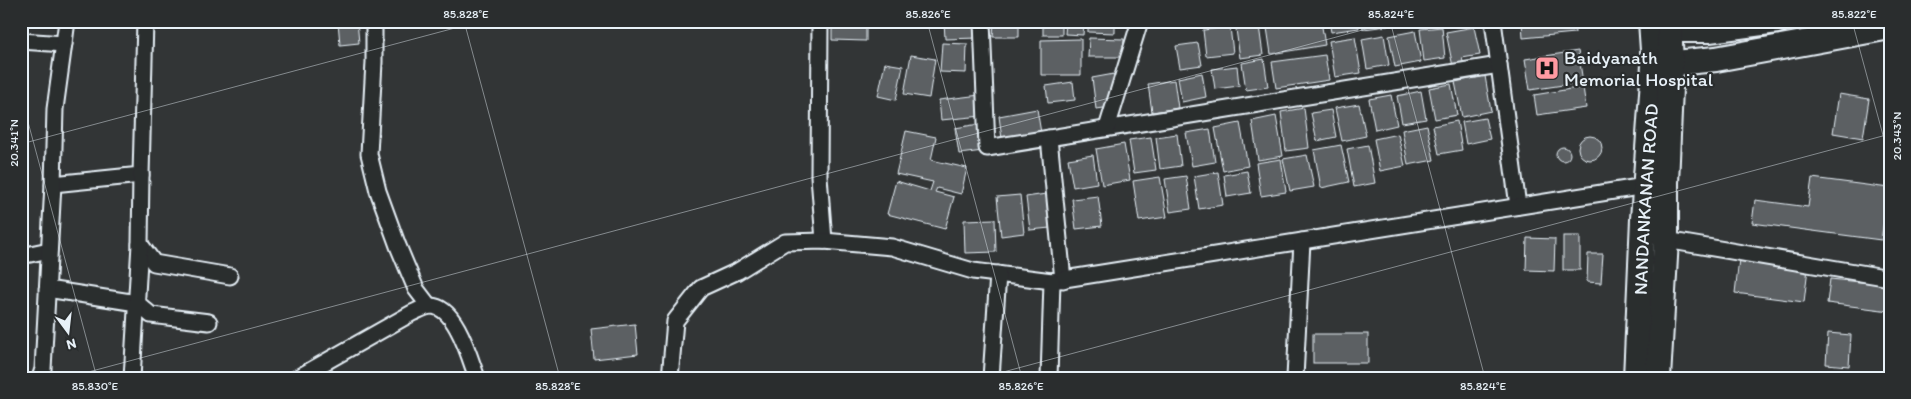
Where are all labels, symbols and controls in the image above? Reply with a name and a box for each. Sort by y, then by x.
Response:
text: 85.828°E [443,7,489,21]
text: 85.826°E [905,7,951,21]
text: 85.824°E [1368,7,1414,21]
text: 85.822°E [1831,7,1877,21]
place label: Baidyanath Memorial Hospital [1564,46,1714,91]
hospital icon: Baidyanath Memorial Hospital [1534,55,1560,81]
street label: NANDANKANAN ROAD [1628,103,1663,295]
text: 20.343°N [1890,112,1904,160]
text: 20.341°N [7,119,21,167]
north arrow [42,306,92,356]
text: N [64,335,78,354]
text: 85.830°E [72,379,119,393]
text: 85.828°E [535,379,581,393]
text: 85.826°E [998,379,1044,393]
text: 85.824°E [1460,379,1506,393]

